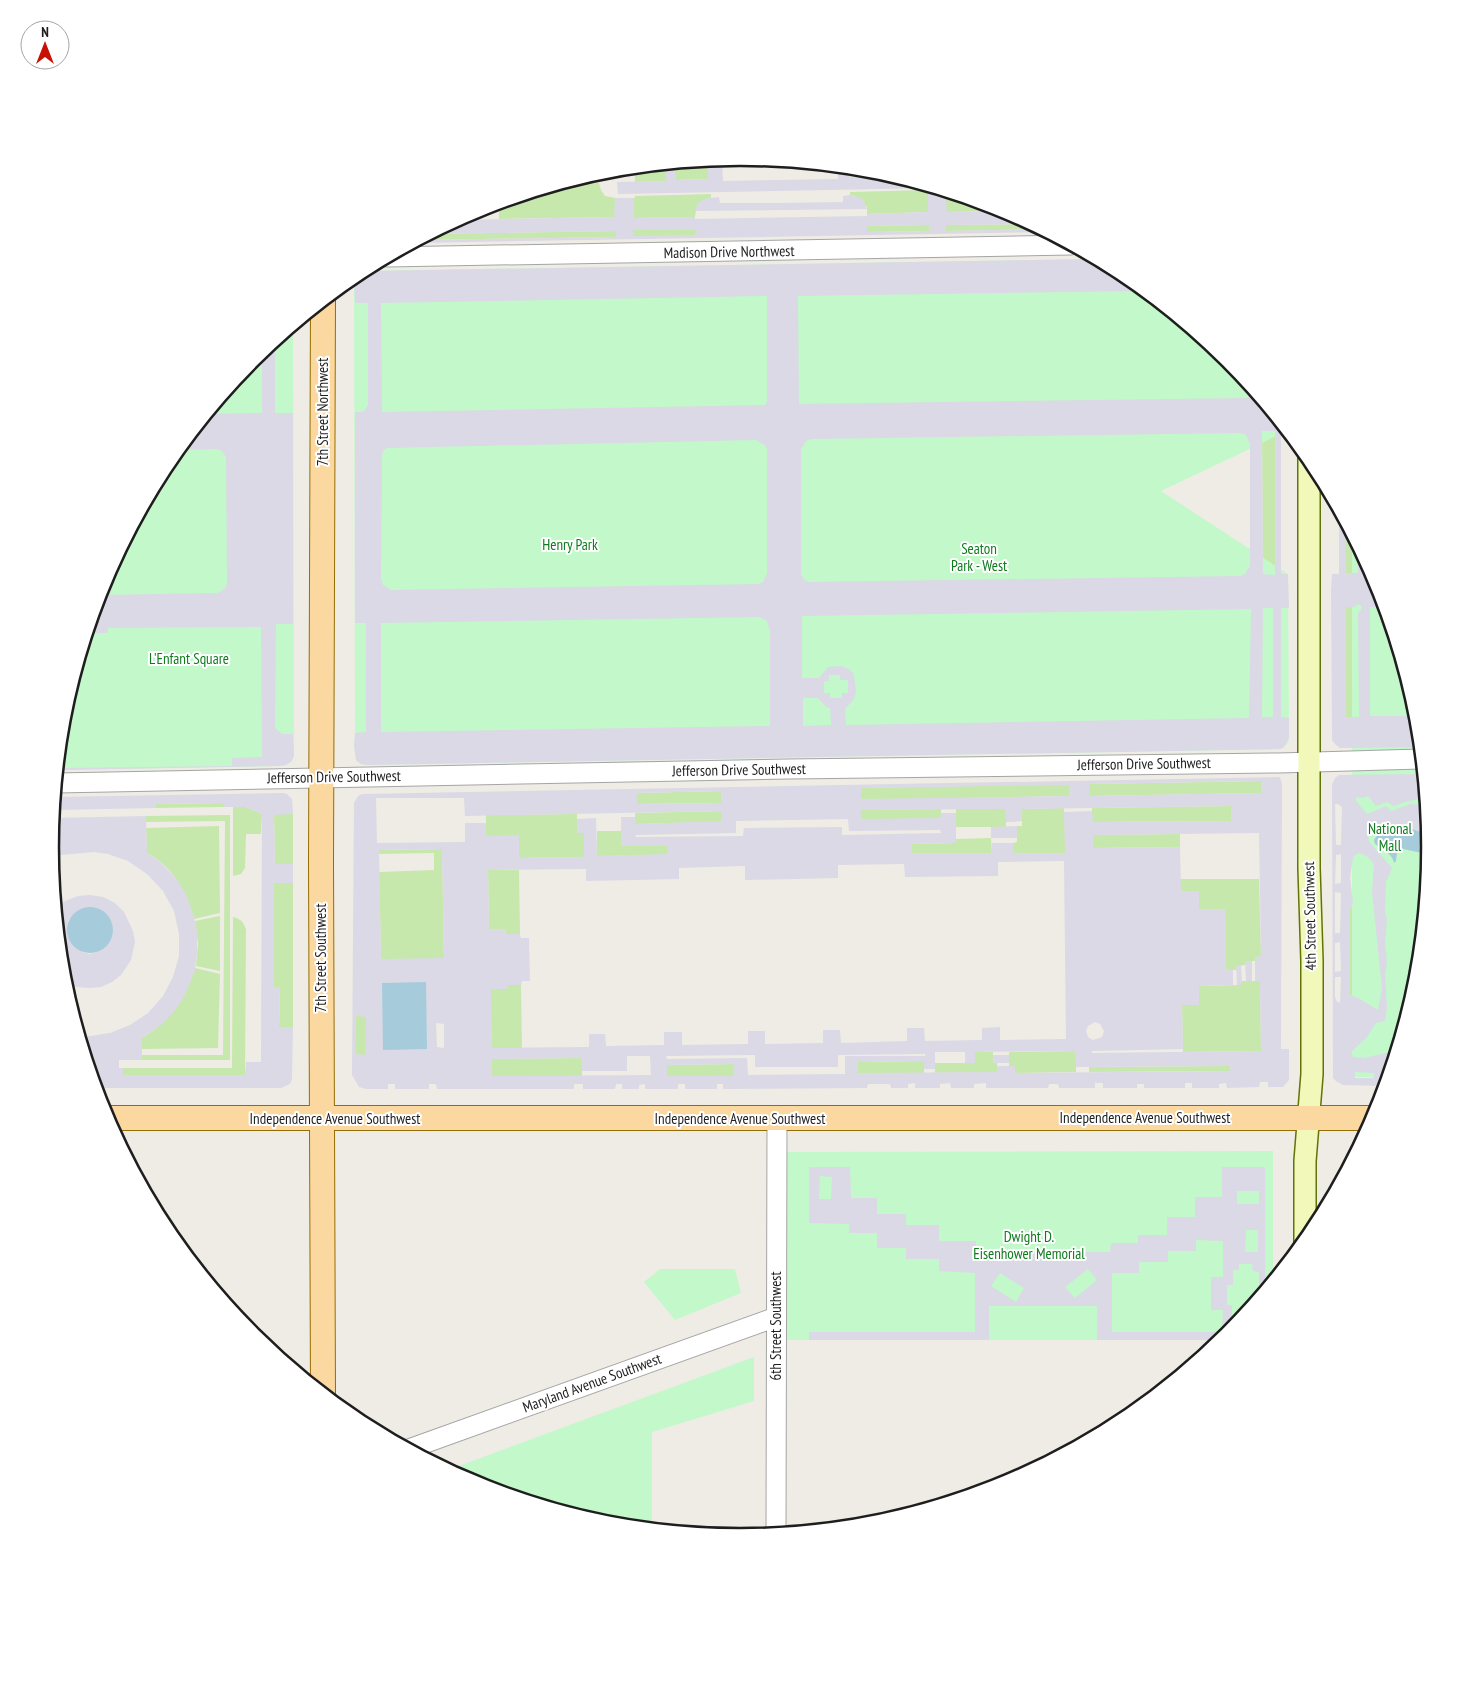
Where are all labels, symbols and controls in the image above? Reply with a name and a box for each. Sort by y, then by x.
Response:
north arrow [20,20,70,70]
text: N [41,23,49,41]
street label: Madison Drive Northwest [663,241,795,262]
street label: 7th Street Northwest [313,358,332,466]
park label: Henry Park [542,535,598,554]
park label: Seaton Park - West [951,539,1007,575]
park label: L'Enfant Square [149,649,229,668]
street label: Jefferson Drive Southwest [1076,753,1211,774]
street label: Jefferson Drive Southwest [671,759,806,780]
street label: Jefferson Drive Southwest [266,766,401,787]
park label: National Mall [1368,819,1413,855]
street label: 4th Street Southwest [1299,861,1320,971]
street label: 7th Street Southwest [311,903,330,1013]
street label: Independence Avenue Southwest [1060,1108,1230,1127]
street label: Independence Avenue Southwest [250,1109,420,1128]
street label: Independence Avenue Southwest [655,1109,825,1128]
park label: Dwight D. Eisenhower Memorial [973,1227,1085,1263]
street label: 6th Street Southwest [766,1271,785,1381]
street label: Maryland Avenue Southwest [520,1349,664,1416]

